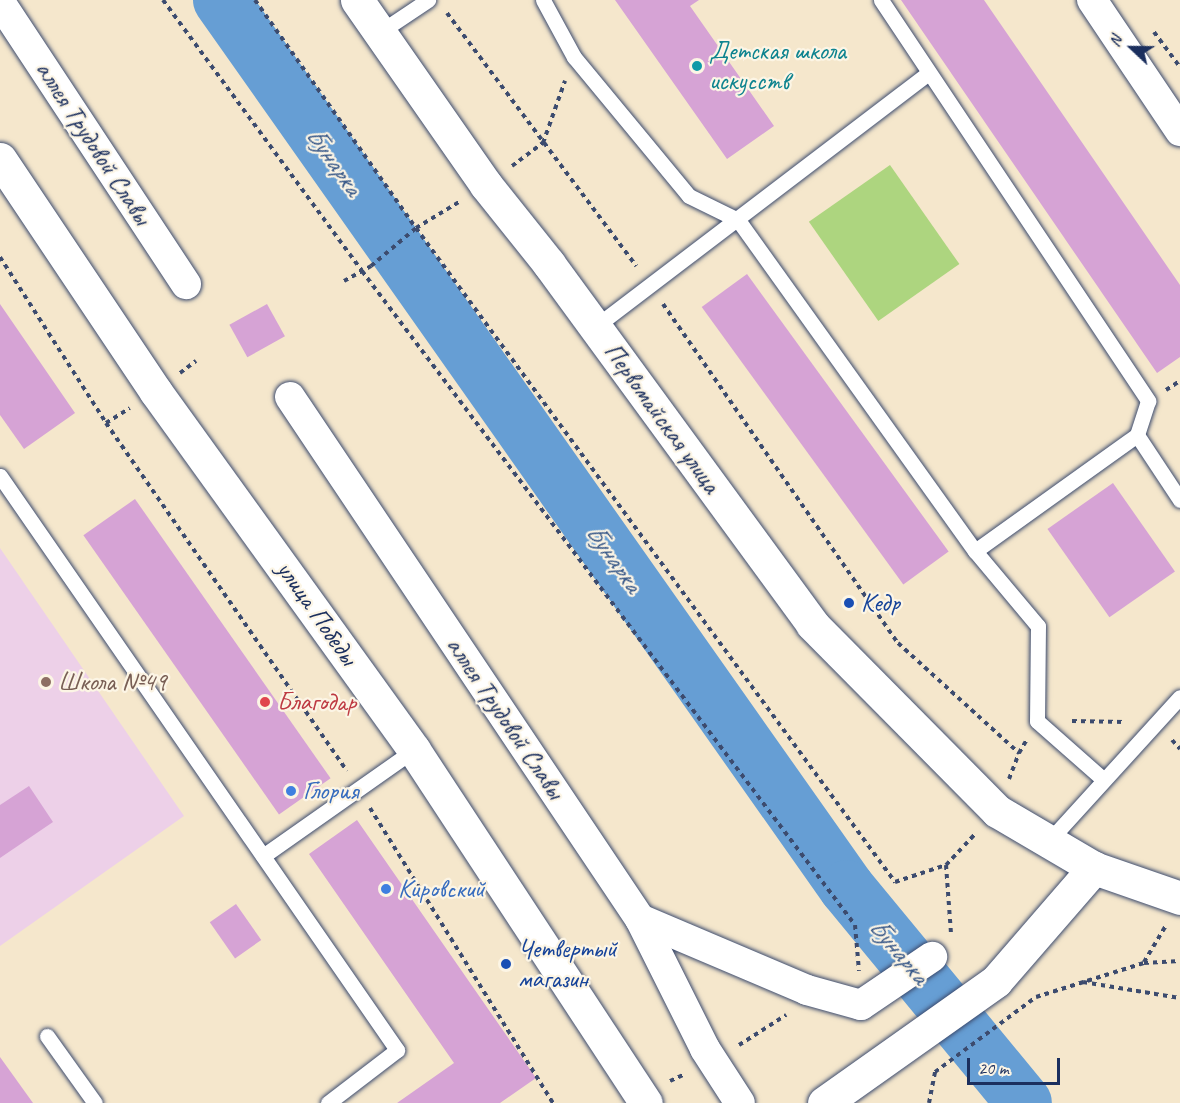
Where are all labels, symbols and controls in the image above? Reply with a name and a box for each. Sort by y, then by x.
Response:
north arrow [1102,18,1162,78]
text: N [1104,33,1126,50]
place label: Детская школа искусств [709,35,846,96]
street label: аллея Трудовой Славы [29,56,157,230]
marker: Детская школа искусств [690,59,704,73]
water label: Бунарка [299,121,369,201]
street label: Первомайская улица [596,336,728,500]
water label: Бунарка [579,518,649,598]
street label: улица Победы [270,555,364,671]
place label: Кедр [861,587,900,619]
marker: Кедр [842,596,856,610]
street label: аллея Трудовой Славы [440,632,570,804]
place label: Школа №49 [58,666,167,698]
marker: Школа №49 [39,675,53,689]
place label: Благодар [277,686,356,718]
marker: Благодар [258,695,272,709]
place label: Глория [303,775,358,807]
marker: Глория [284,784,298,798]
place label: Кировский [398,873,485,905]
marker: Кировский [379,882,393,896]
water label: Бунарка [862,911,936,991]
place label: Четвертый магазин [518,933,617,994]
marker: Четвертый магазин [499,957,513,971]
scale bar [970,1046,1063,1084]
text: 20 m [978,1057,1009,1079]

